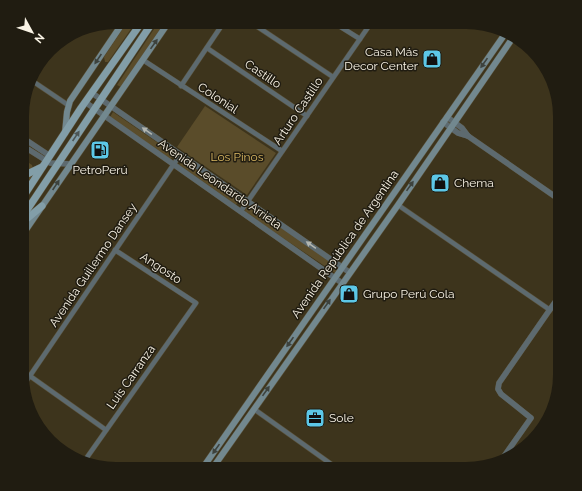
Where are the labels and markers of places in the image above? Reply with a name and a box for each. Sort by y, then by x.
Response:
place label: Casa Más Decor Center [344,45,419,73]
shop icon: Casa Más Decor Center [421,48,443,70]
fuel station icon: PetroPerú [89,139,111,161]
place label: PetroPerú [72,163,128,177]
shop icon: Chema [429,172,451,194]
place label: Chema [454,176,494,190]
shop icon: Grupo Perú Cola [338,283,360,305]
place label: Grupo Perú Cola [363,287,455,301]
office icon: Sole [304,407,326,429]
place label: Sole [329,411,354,425]

